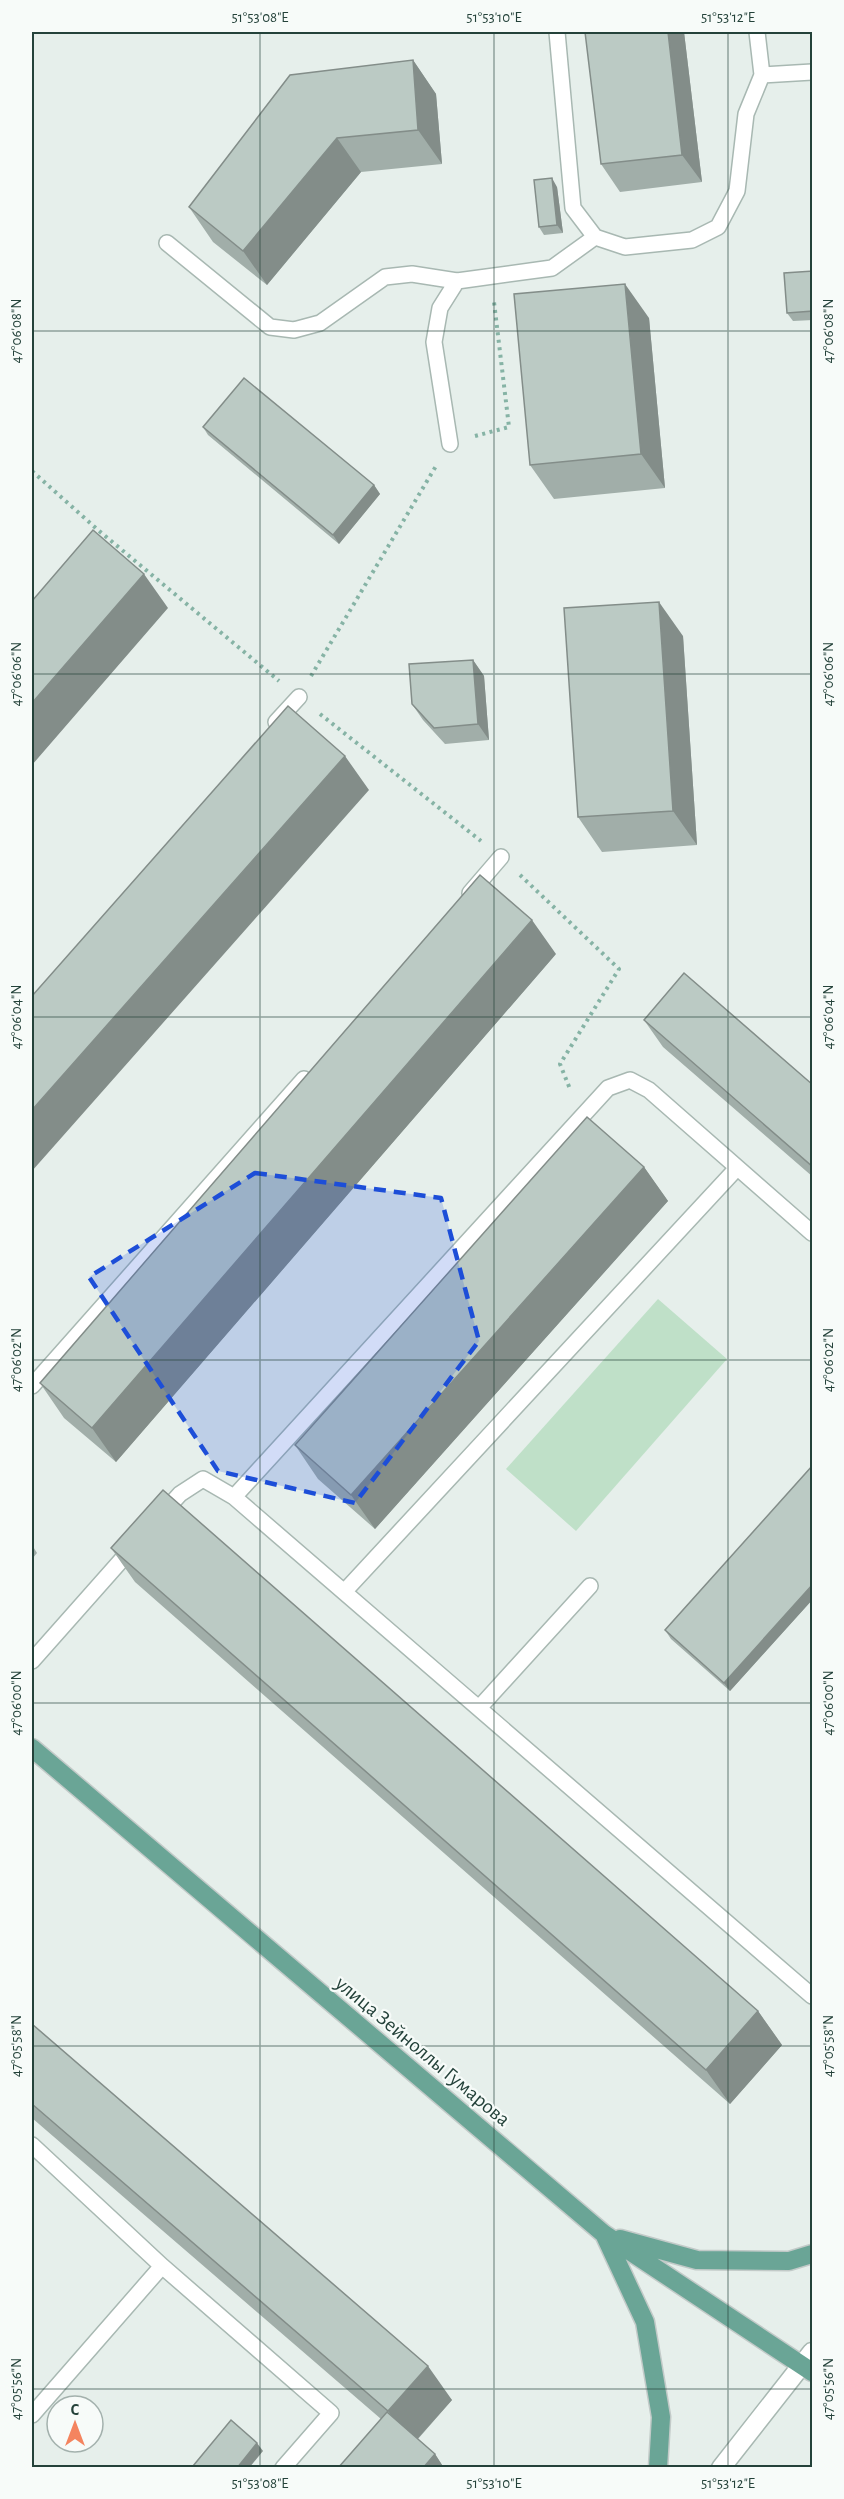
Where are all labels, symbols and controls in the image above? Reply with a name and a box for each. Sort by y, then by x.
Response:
text: 51°53'08"E [231,10,289,25]
text: 51°53'10"E [466,10,522,25]
text: 51°53'12"E [701,10,755,25]
text: 47°06'08"N [9,299,24,363]
text: 47°06'08"N [821,299,836,363]
text: 47°06'06"N [9,642,24,706]
text: 47°06'06"N [821,642,836,706]
text: 47°06'04"N [9,985,24,1049]
text: 47°06'04"N [821,985,836,1049]
text: 47°06'02"N [9,1328,24,1392]
text: 47°06'02"N [821,1328,836,1392]
text: 47°06'00"N [9,1670,24,1736]
text: 47°06'00"N [821,1670,836,1736]
street label: улица Зейноллы Гумарова [331,1972,514,2131]
text: 47°05'58"N [9,2015,24,2077]
text: 47°05'58"N [821,2015,836,2077]
text: 47°05'56"N [9,2358,24,2420]
text: 47°05'56"N [821,2358,836,2420]
north arrow [45,2394,105,2454]
text: С [71,2402,80,2418]
text: 51°53'08"E [231,2476,289,2491]
text: 51°53'10"E [466,2476,522,2491]
text: 51°53'12"E [701,2476,755,2491]

